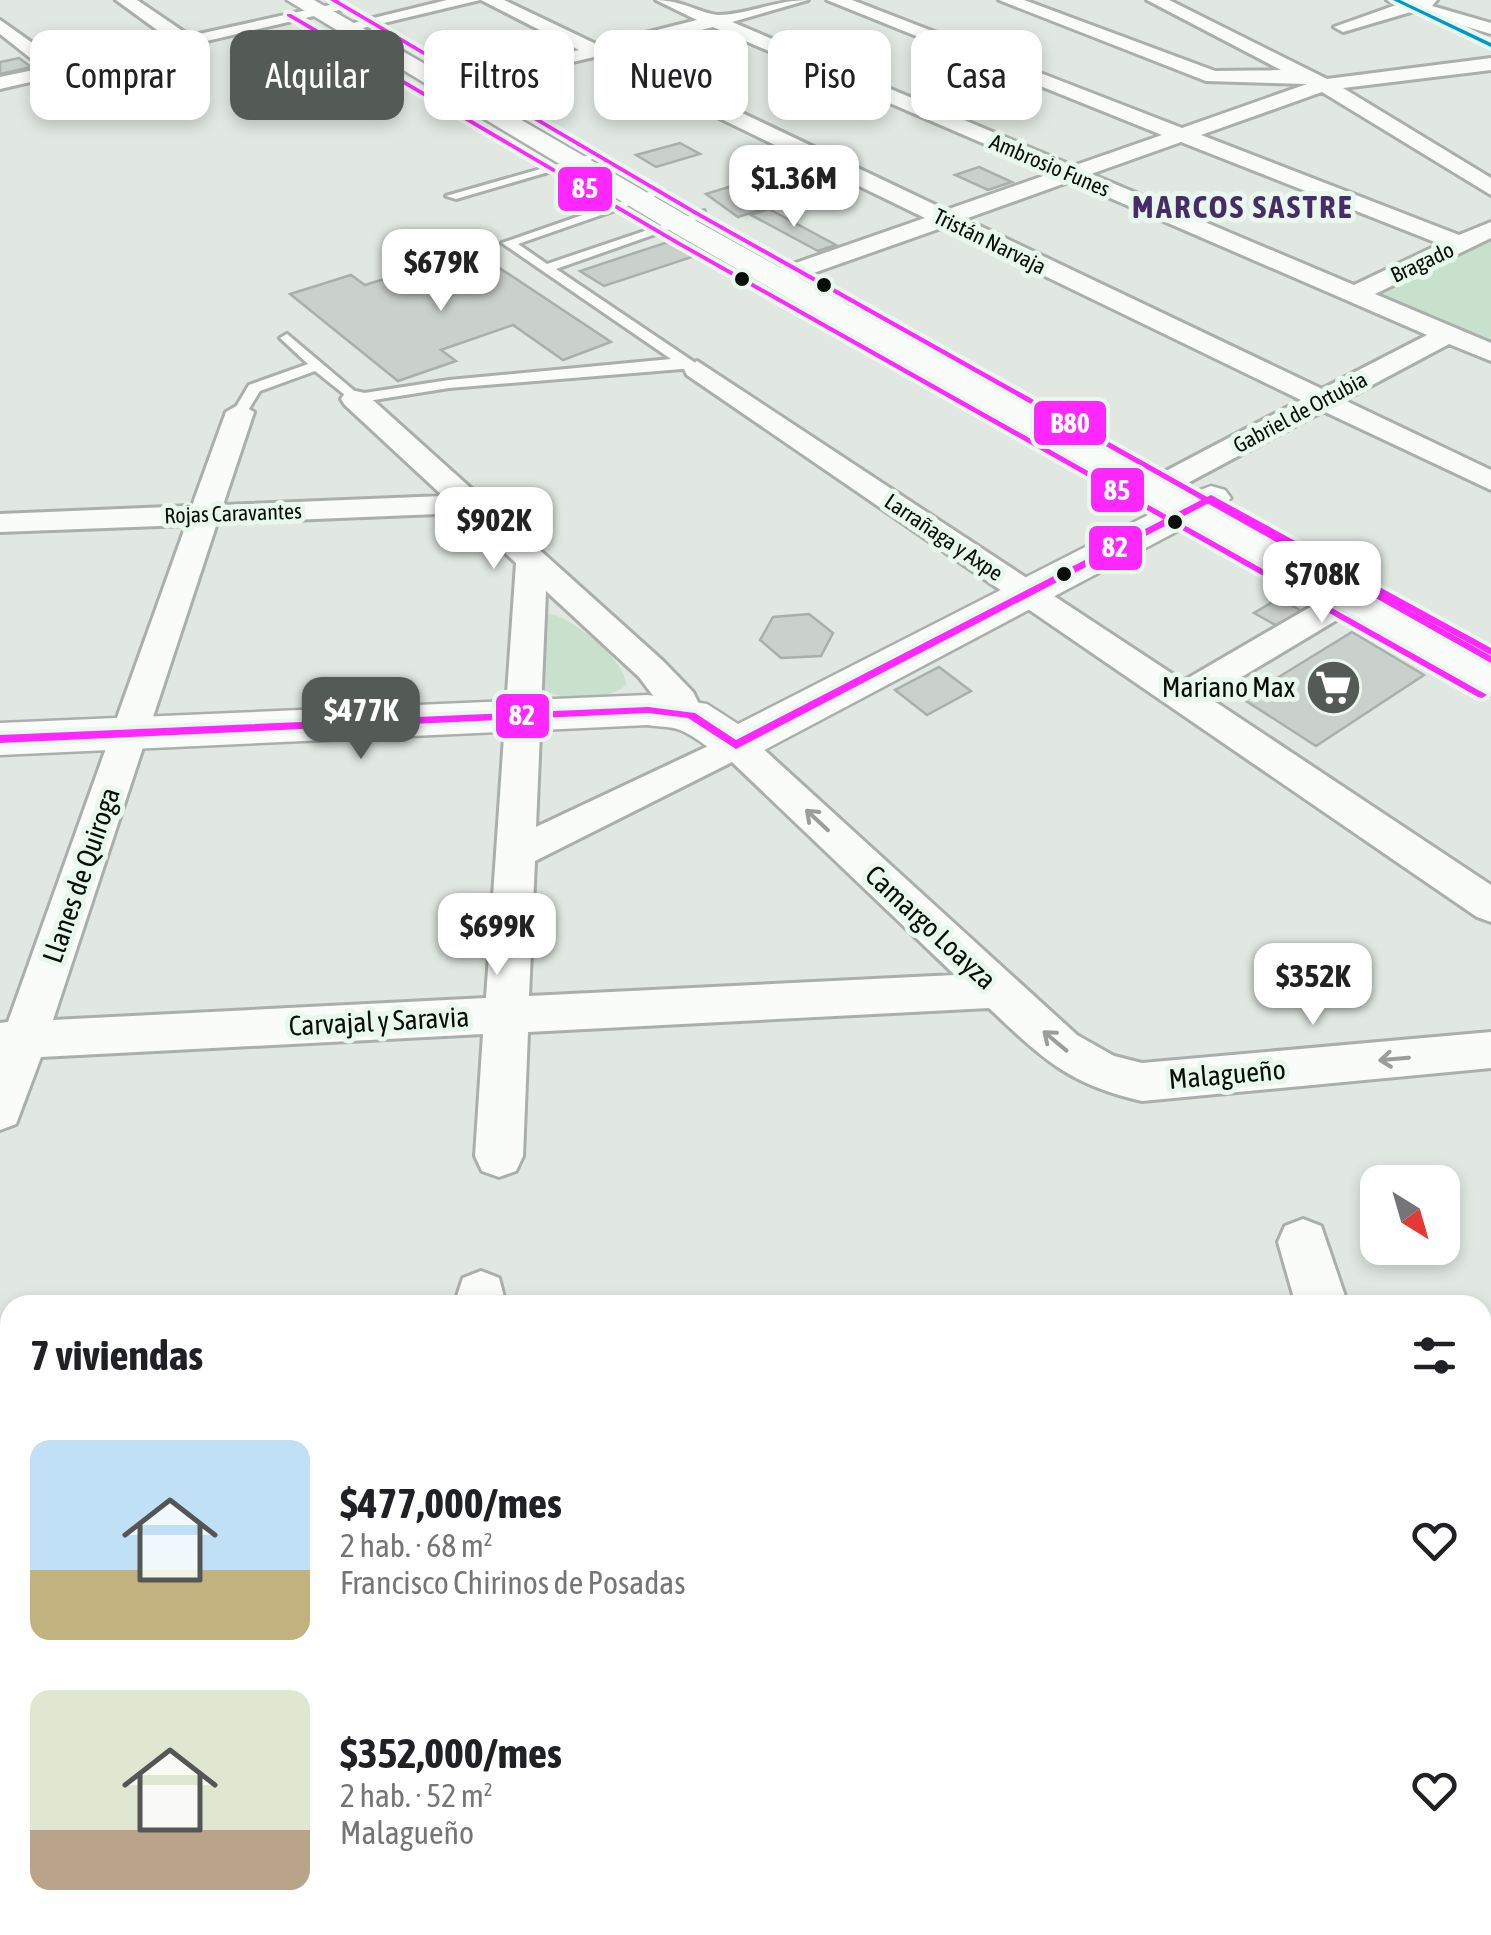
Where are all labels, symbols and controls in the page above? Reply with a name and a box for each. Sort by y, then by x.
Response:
chip: Comprar [30,30,210,120]
chip: Alquilar [230,30,404,120]
chip: Filtros [424,30,574,120]
chip: Nuevo [594,30,748,120]
chip: Piso [768,30,891,120]
chip: Casa [911,30,1042,120]
street label: Ambrosio Funes [986,128,1114,202]
pin: $1.36M [713,145,875,230]
text: $1.36M [751,159,837,196]
line badge: 85 [556,165,614,213]
text: 85 [572,172,598,204]
district label: MARCOS SASTRE [1132,188,1354,225]
street label: Tristán Narvaja [929,203,1051,279]
pin: $679K [371,229,511,314]
street label: Bragado [1386,236,1458,288]
text: $679K [404,243,478,280]
unlabelled marker [732,269,752,289]
unlabelled marker [814,275,834,295]
street label: Gabriel de Ortubia [1229,366,1371,458]
line badge: B80 [1032,399,1108,447]
text: B80 [1050,407,1090,439]
line badge: 85 [1089,466,1146,514]
text: 85 [1104,474,1130,506]
pin: $902K [424,487,564,572]
street label: Larrañaga y Axpe [880,488,1008,586]
street label: Rojas Caravantes [164,498,302,528]
text: $902K [457,501,531,538]
unlabelled marker [1165,512,1185,532]
line badge: 82 [1087,524,1144,572]
text: 82 [1102,531,1128,563]
pin: $708K [1252,541,1392,626]
text: $708K [1285,555,1359,592]
unlabelled marker [1054,564,1074,584]
supermarket icon: Mariano Max [1304,657,1364,717]
place label: Mariano Max [1162,671,1295,703]
pin: $477K [291,677,431,762]
text: $477K [324,691,398,728]
line badge: 82 [494,692,551,740]
text: 82 [509,699,535,731]
street label: Llanes de Quiroga [36,783,126,967]
one-way arrow [805,809,830,832]
street label: Camargo Loayza [859,859,1003,995]
pin: $699K [427,893,567,978]
text: $699K [460,907,534,944]
pin: $352K [1243,943,1383,1028]
text: $352K [1276,957,1350,994]
street label: Carvajal y Saravia [288,1000,470,1042]
one-way arrow [1043,1031,1069,1053]
one-way arrow [1378,1049,1410,1068]
street label: Malagueño [1167,1053,1287,1095]
north arrow [1360,1165,1460,1265]
map controls [1360,1165,1460,1265]
icon: filters [1407,1328,1462,1383]
text: 7 viviendas [30,1331,203,1379]
text: $477,000/mes [340,1479,562,1527]
icon: home [110,1480,230,1600]
icon: heart [1407,1513,1462,1568]
text: 2 hab. · 68 m² [340,1527,493,1564]
text: Francisco Chirinos de Posadas [340,1564,686,1601]
text: $352,000/mes [340,1729,562,1777]
icon: home [110,1730,230,1850]
icon: heart [1407,1763,1462,1818]
text: 2 hab. · 52 m² [340,1777,493,1814]
text: Malagueño [340,1814,474,1851]

